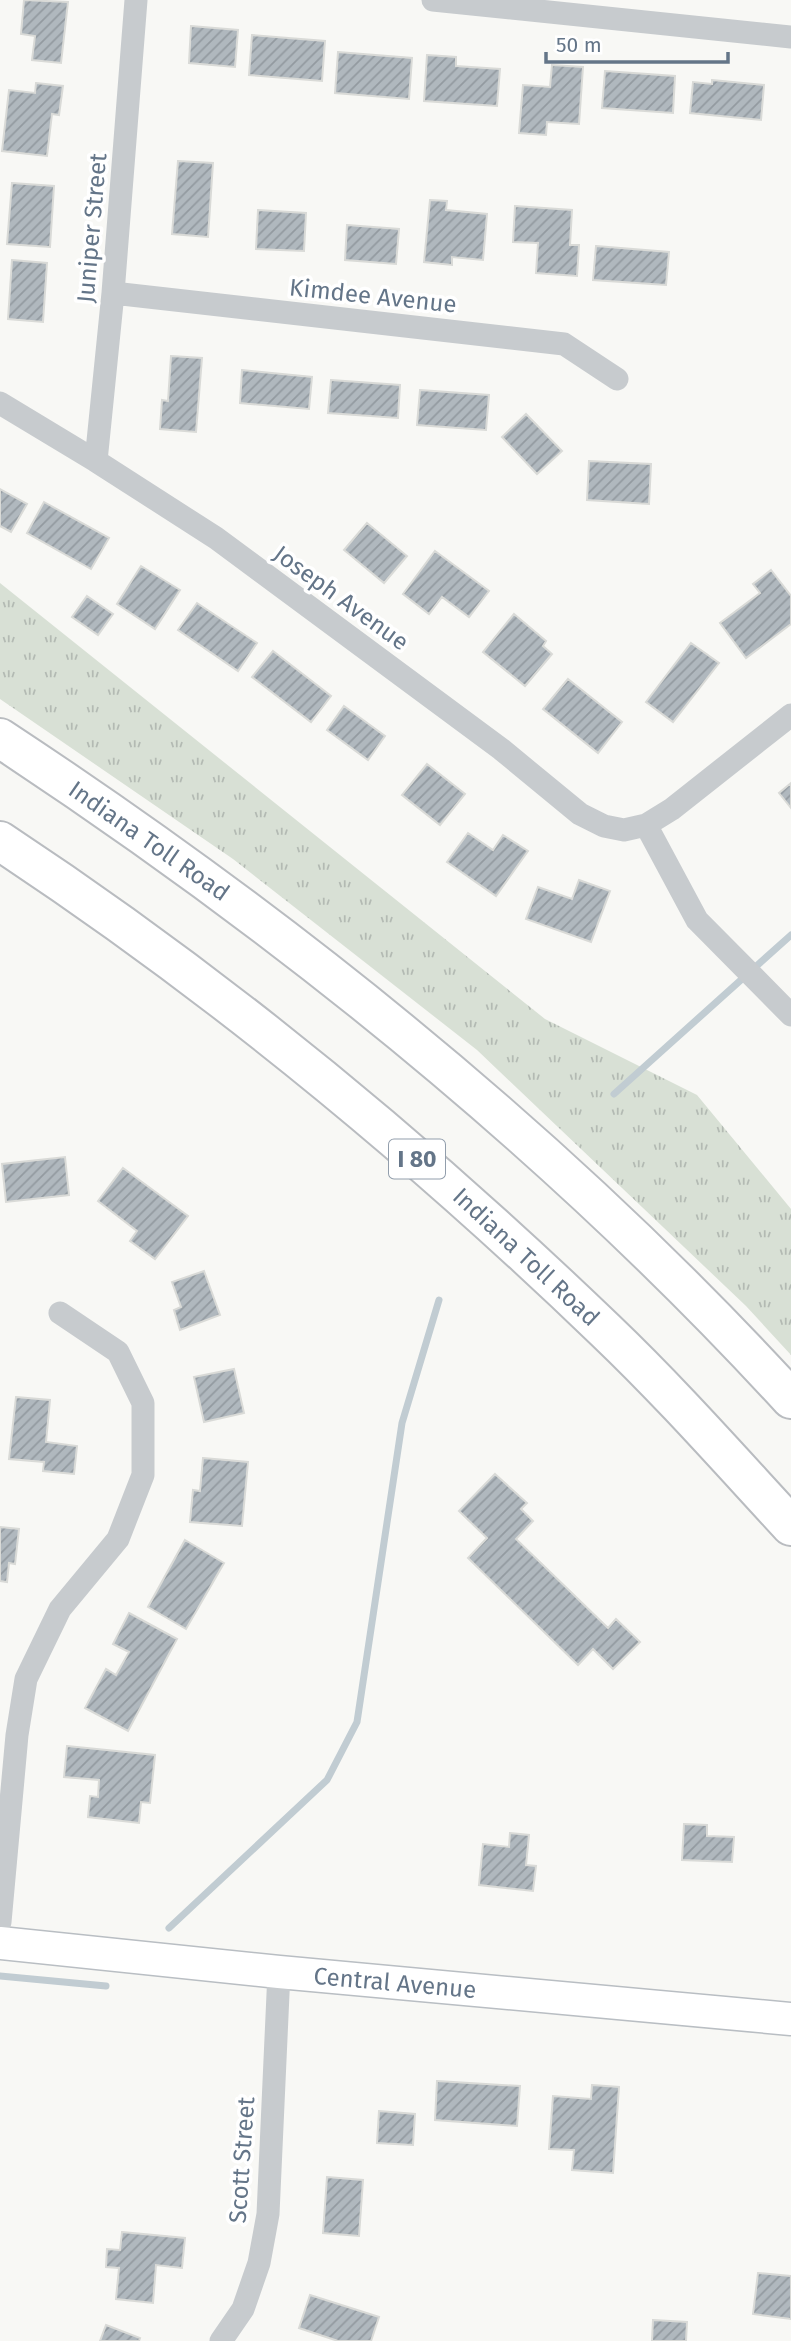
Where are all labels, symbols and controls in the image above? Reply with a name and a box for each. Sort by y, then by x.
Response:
scale bar [546,21,728,65]
text: 50 m [556,32,602,58]
street label: Juniper Street [72,152,113,304]
street label: Kimdee Avenue [288,273,458,319]
street label: Joseph Avenue [268,540,414,656]
street label: Indiana Toll Road [63,775,235,907]
road number: I 80 [389,1140,445,1178]
street label: Indiana Toll Road [447,1182,605,1332]
street label: Central Avenue [313,1962,477,2004]
street label: Scott Street [224,2095,260,2224]

